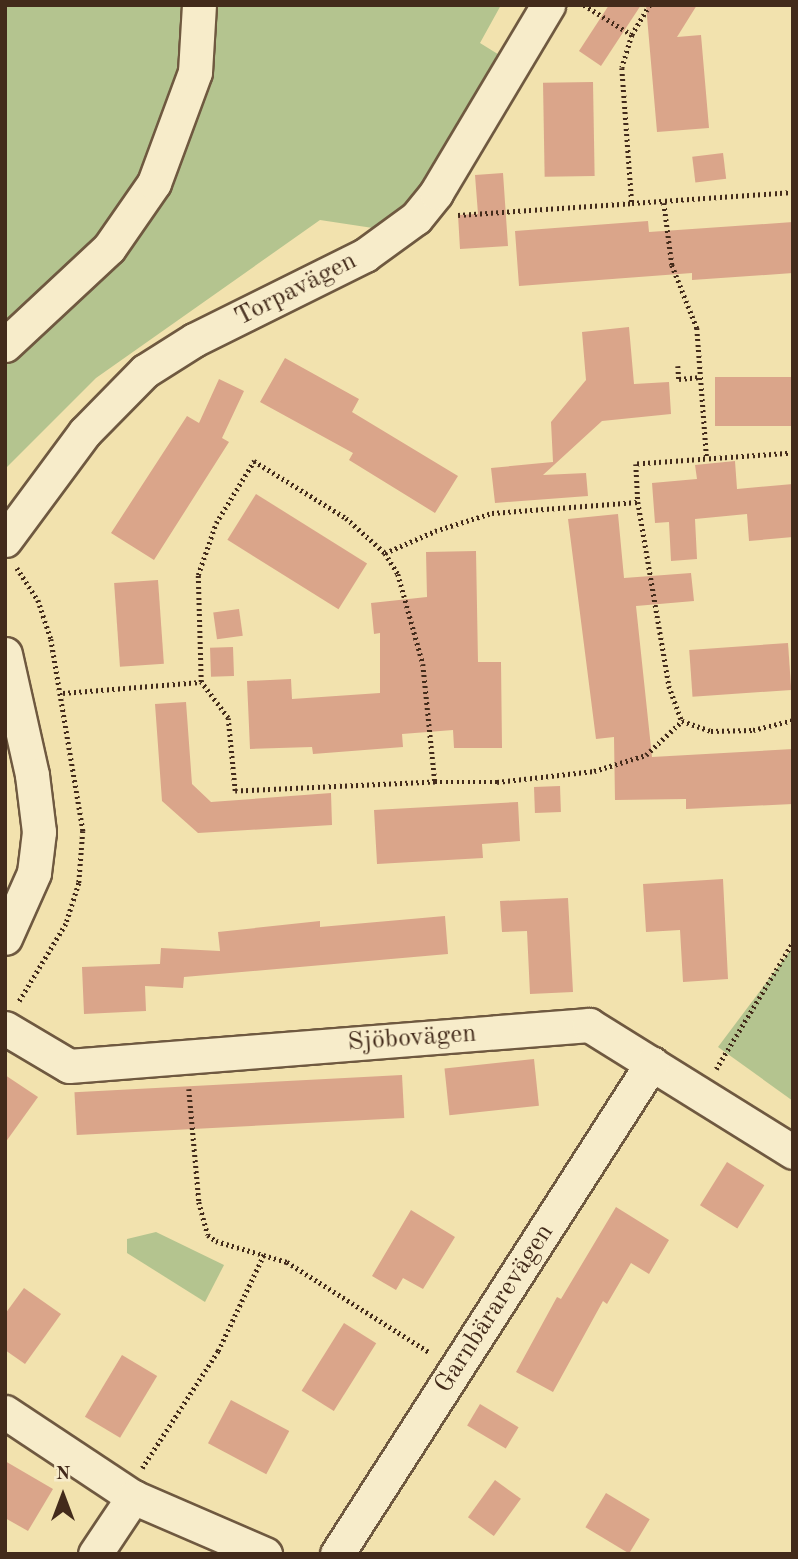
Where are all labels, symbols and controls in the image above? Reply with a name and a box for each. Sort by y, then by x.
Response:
street label: Torpavägen [230,246,362,334]
street label: Sjöbovägen [347,1019,477,1059]
street label: Garnbärarevägen [429,1219,561,1399]
north arrow [28,1461,98,1531]
text: N [56,1465,70,1484]

